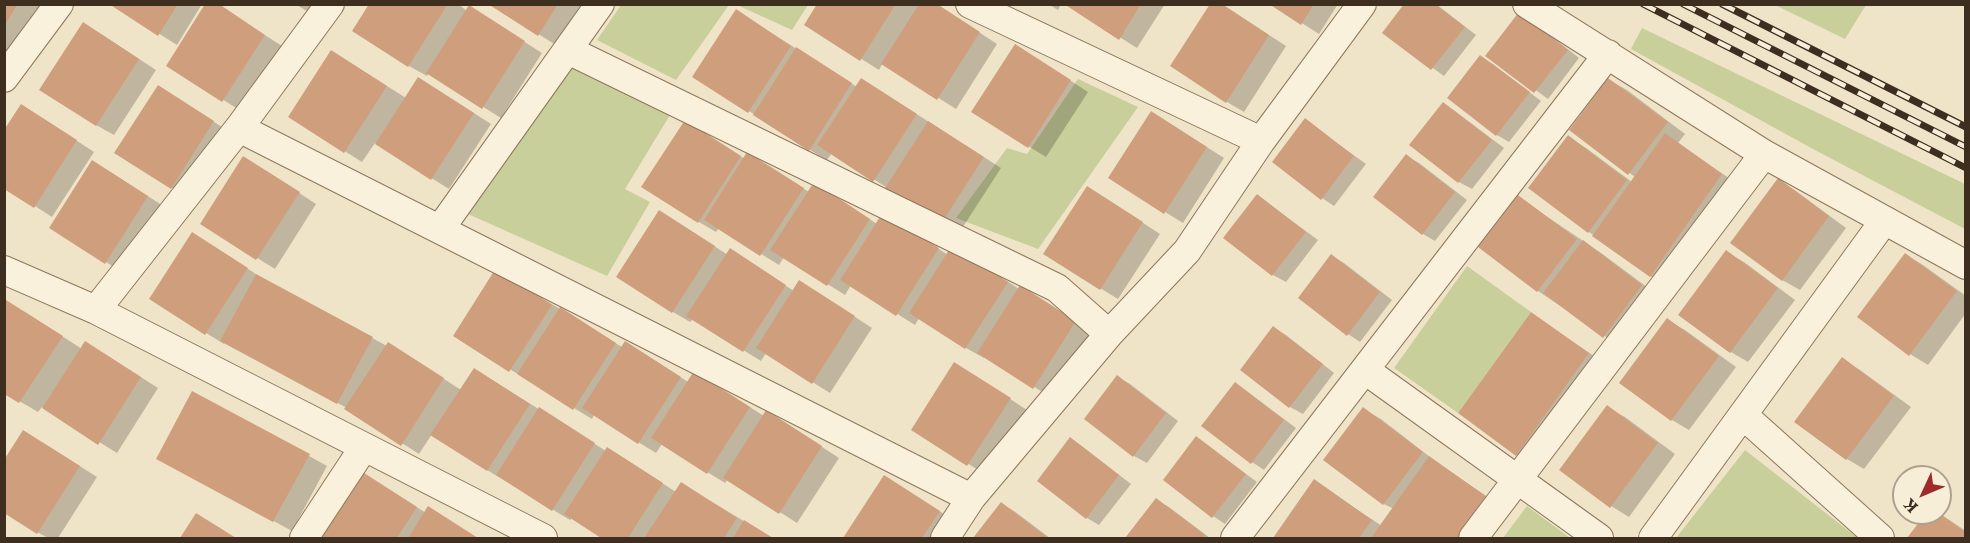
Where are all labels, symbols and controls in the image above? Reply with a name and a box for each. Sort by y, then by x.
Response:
north arrow [1892,465,1952,525]
text: K [1899,495,1922,517]

